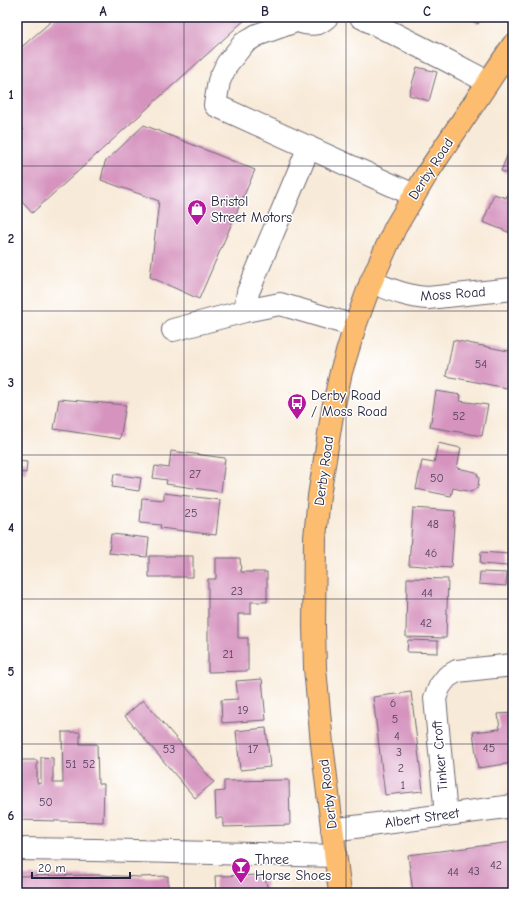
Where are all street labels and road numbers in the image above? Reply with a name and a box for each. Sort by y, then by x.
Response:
street label: Derby Road [405,135,457,203]
street label: Moss Road [420,283,486,305]
street label: Derby Road [311,435,337,507]
street label: Tinker Croft [428,719,452,792]
street label: Derby Road [315,758,341,830]
street label: Albert Street [384,804,461,832]

